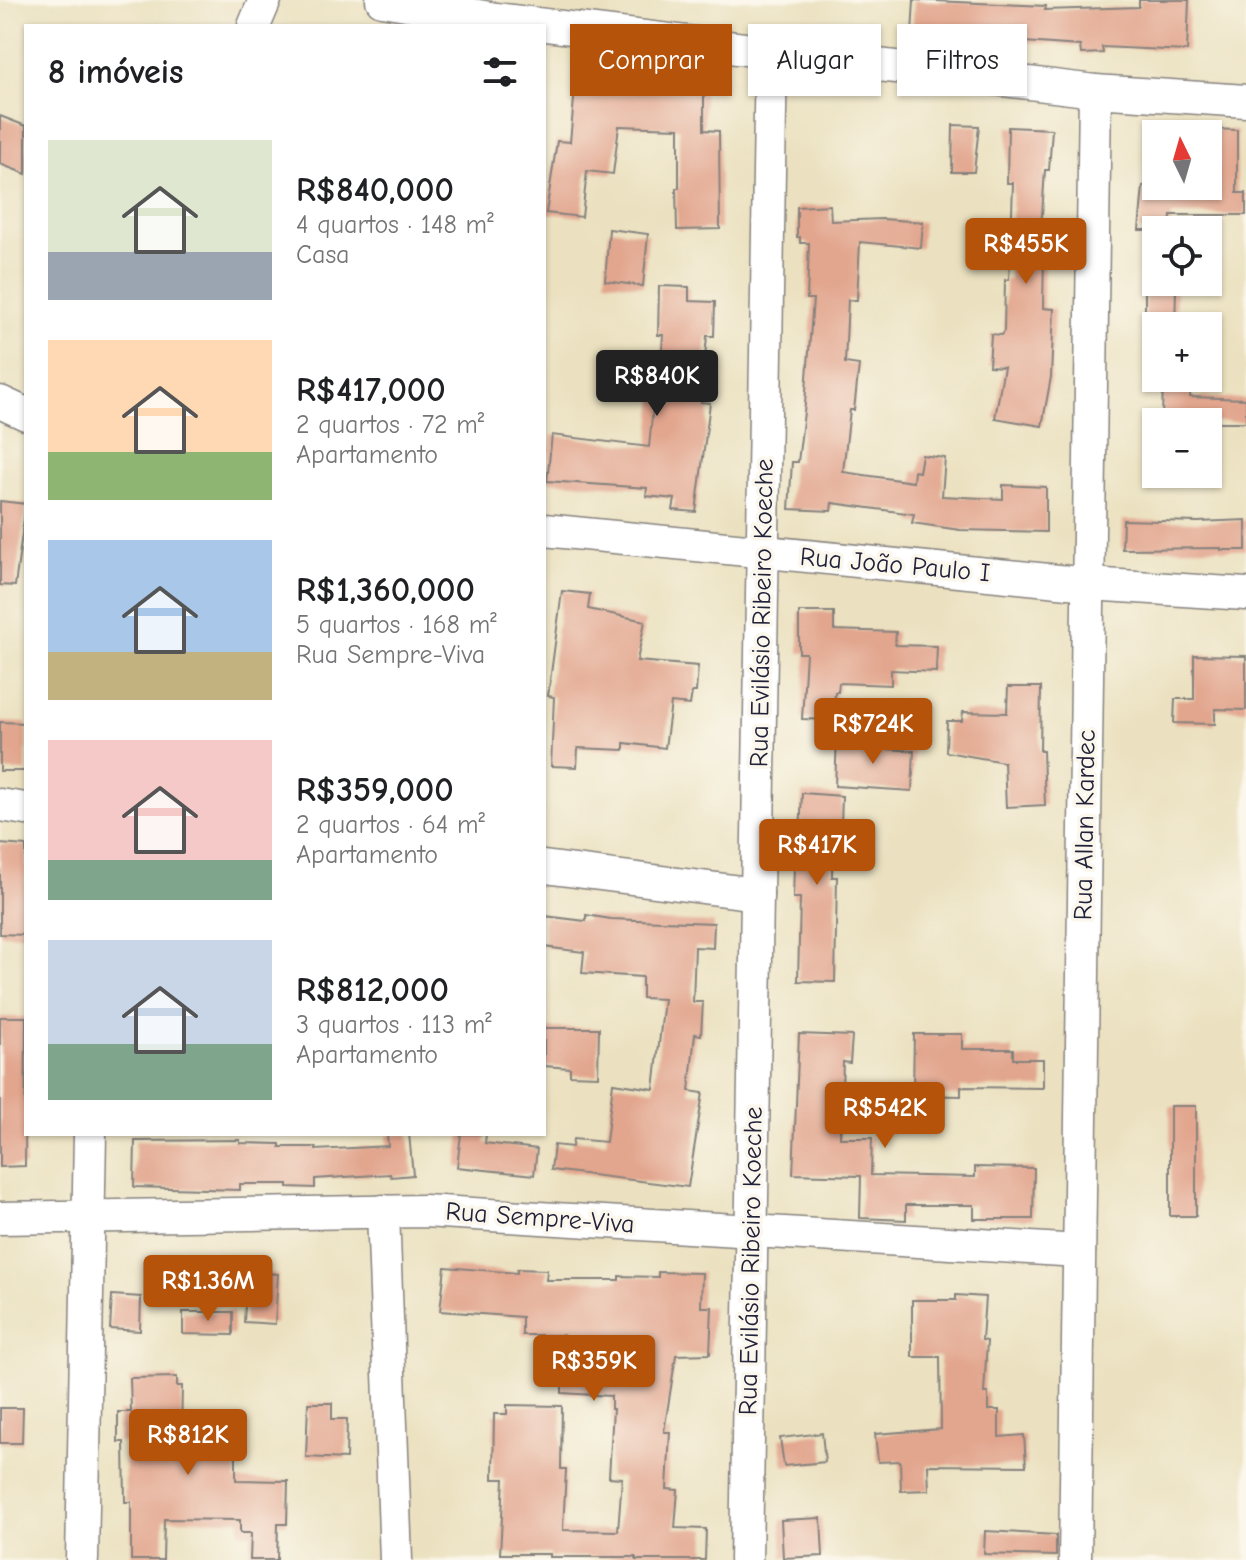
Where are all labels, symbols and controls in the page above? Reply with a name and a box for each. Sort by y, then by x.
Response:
chip: Comprar [570,24,732,96]
chip: Alugar [748,24,881,96]
chip: Filtros [897,24,1027,96]
icon: filters [478,50,522,94]
text: 8 imóveis [48,52,184,92]
north arrow [1142,120,1222,200]
map controls [1142,120,1222,488]
text: R$840,000 [296,170,454,210]
icon: home [112,172,208,268]
text: 4 quartos · 148 m² [296,210,494,240]
button: locate [1142,216,1222,296]
pin: R$455K [961,218,1091,286]
text: R$455K [983,229,1069,259]
text: Casa [296,240,350,270]
button: + [1142,312,1222,392]
pin: R$840K [592,350,722,418]
text: R$840K [614,361,700,391]
text: R$417,000 [296,370,446,410]
icon: home [112,372,208,468]
button: − [1142,408,1222,488]
text: 2 quartos · 72 m² [296,410,484,440]
text: Apartamento [296,440,438,470]
street label: Rua Evilásio Ribeiro Koeche [744,458,780,768]
street label: Rua João Paulo I [799,542,991,588]
text: R$1,360,000 [296,570,475,610]
icon: home [112,572,208,668]
text: 5 quartos · 168 m² [296,610,497,640]
text: Rua Sempre-Viva [296,640,485,670]
pin: R$724K [808,698,938,766]
text: R$724K [832,709,914,739]
street label: Rua Allan Kardec [1068,729,1102,921]
text: R$359,000 [296,770,454,810]
icon: home [112,772,208,868]
text: 2 quartos · 64 m² [296,810,485,840]
pin: R$417K [752,819,882,887]
text: R$417K [777,830,857,860]
text: Apartamento [296,840,438,870]
text: R$812,000 [296,970,449,1010]
icon: home [112,972,208,1068]
text: 3 quartos · 113 m² [296,1010,492,1040]
text: Apartamento [296,1040,438,1070]
pin: R$542K [820,1082,950,1150]
text: R$542K [843,1093,927,1123]
street label: Rua Evilásio Ribeiro Koeche [733,1106,769,1416]
street label: Rua Sempre-Viva [445,1196,635,1240]
pin: R$1.36M [134,1255,282,1323]
text: R$1.36M [161,1266,255,1296]
pin: R$359K [529,1335,659,1403]
text: R$359K [551,1346,637,1376]
pin: R$812K [123,1409,253,1477]
text: R$812K [147,1420,229,1450]

